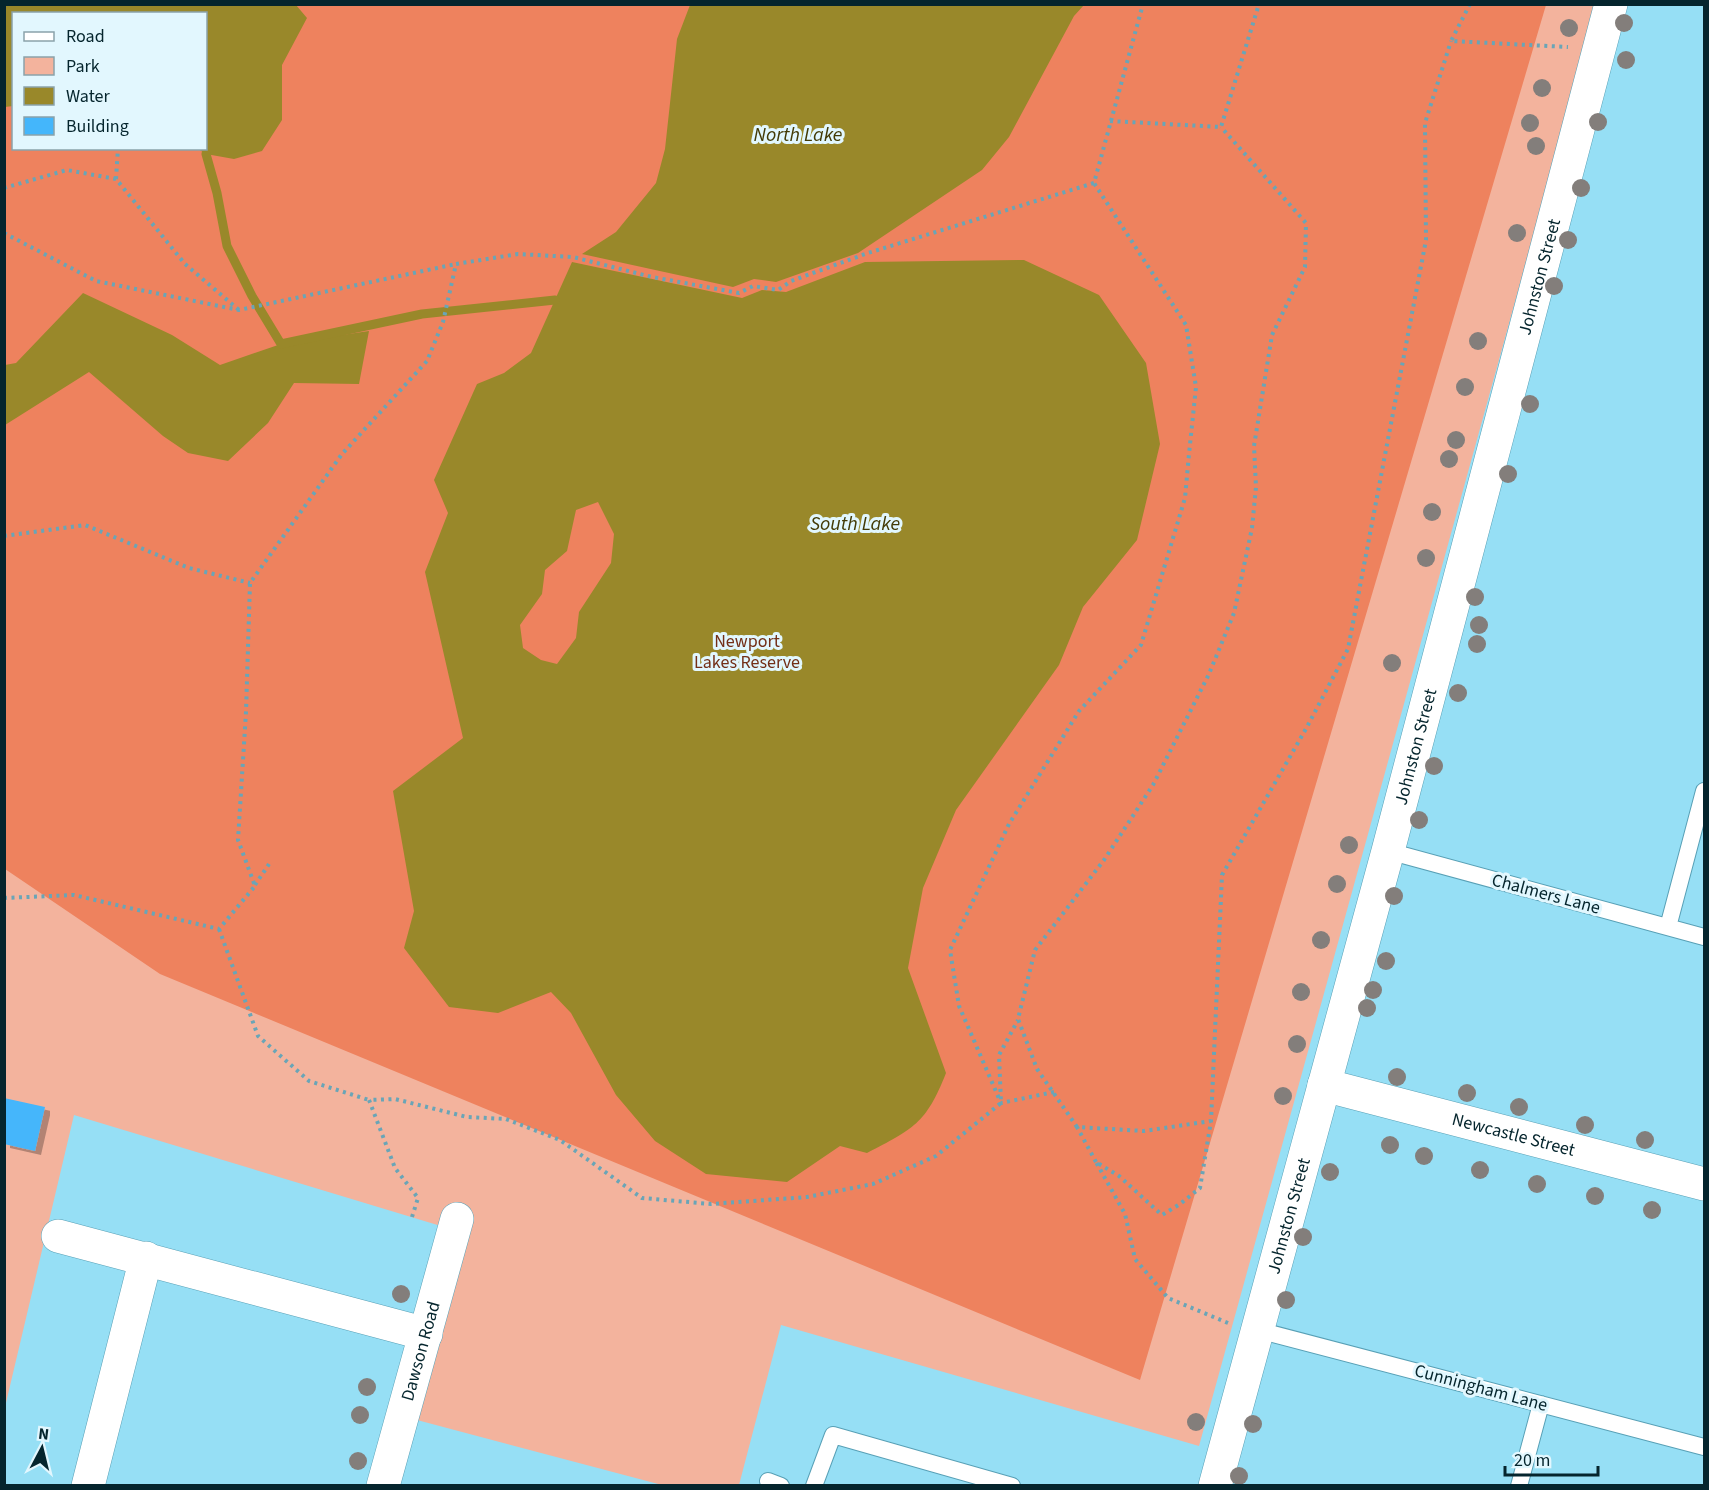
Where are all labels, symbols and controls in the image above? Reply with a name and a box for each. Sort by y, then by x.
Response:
legend [12,12,207,150]
text: Road [66,24,105,49]
text: Park [66,54,100,79]
text: Water [66,84,110,109]
text: Building [66,114,129,139]
water label: North Lake [754,121,842,149]
street label: Johnston Street [1512,216,1566,338]
water label: South Lake [810,510,900,538]
park label: Newport Lakes Reserve [694,629,800,675]
street label: Johnston Street [1388,686,1443,808]
street label: Chalmers Lane [1489,867,1603,921]
street label: Newcastle Street [1449,1106,1578,1162]
street label: Johnston Street [1261,1155,1316,1277]
street label: Dawson Road [395,1298,446,1404]
street label: Cunningham Lane [1412,1358,1550,1418]
north arrow [12,1418,72,1478]
text: N [37,1423,50,1446]
scale bar [1505,1439,1598,1477]
text: 20 m [1514,1448,1550,1473]

